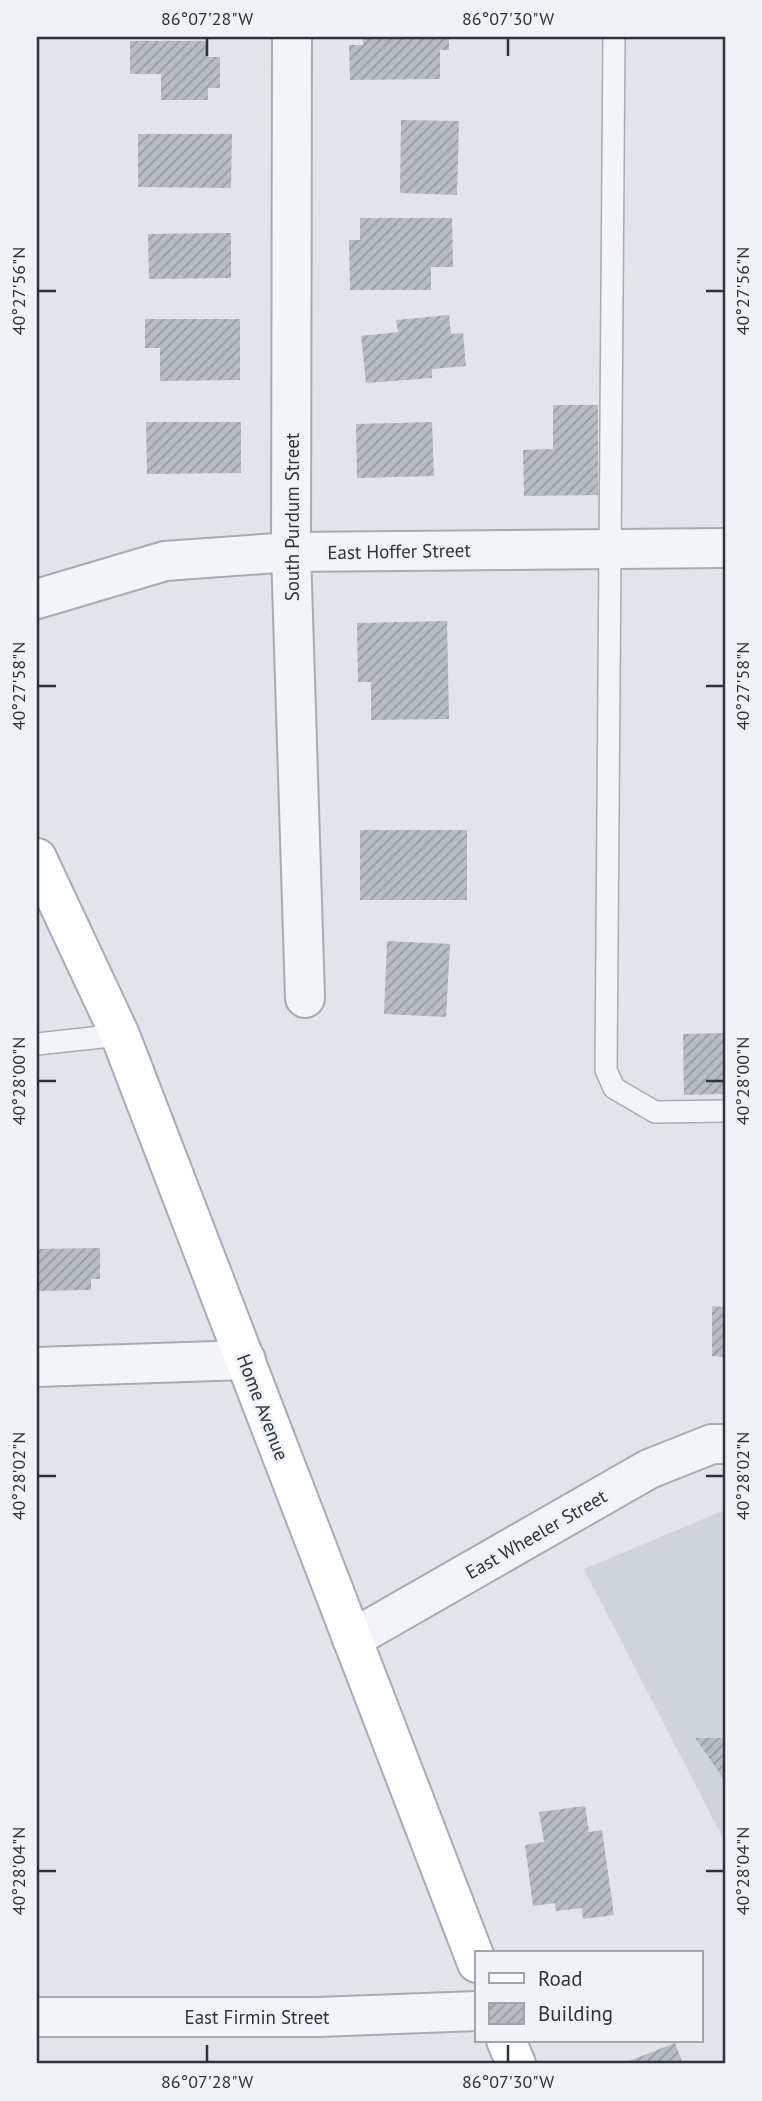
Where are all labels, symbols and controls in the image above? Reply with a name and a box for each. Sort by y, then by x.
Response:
text: 86°07'28"W [161,7,253,30]
text: 86°07'30"W [462,7,554,30]
text: 40°27'56"N [7,247,30,335]
text: 40°27'56"N [731,247,754,335]
street label: South Purdum Street [280,432,304,601]
street label: East Hoffer Street [327,538,471,564]
text: 40°27'58"N [7,642,30,730]
text: 40°27'58"N [731,642,754,730]
text: 40°28'00"N [7,1037,30,1125]
text: 40°28'00"N [731,1037,754,1125]
street label: Home Avenue [232,1350,294,1464]
text: 40°28'02"N [7,1432,30,1520]
text: 40°28'02"N [731,1432,754,1520]
street label: East Wheeler Street [461,1484,611,1584]
text: 40°28'04"N [7,1827,30,1915]
text: 40°28'04"N [731,1827,754,1915]
legend [475,1951,702,2042]
text: Road [538,1965,582,1992]
text: Building [538,2000,613,2027]
street label: East Firmin Street [184,2005,330,2029]
text: 86°07'28"W [161,2070,253,2093]
text: 86°07'30"W [462,2070,554,2093]

